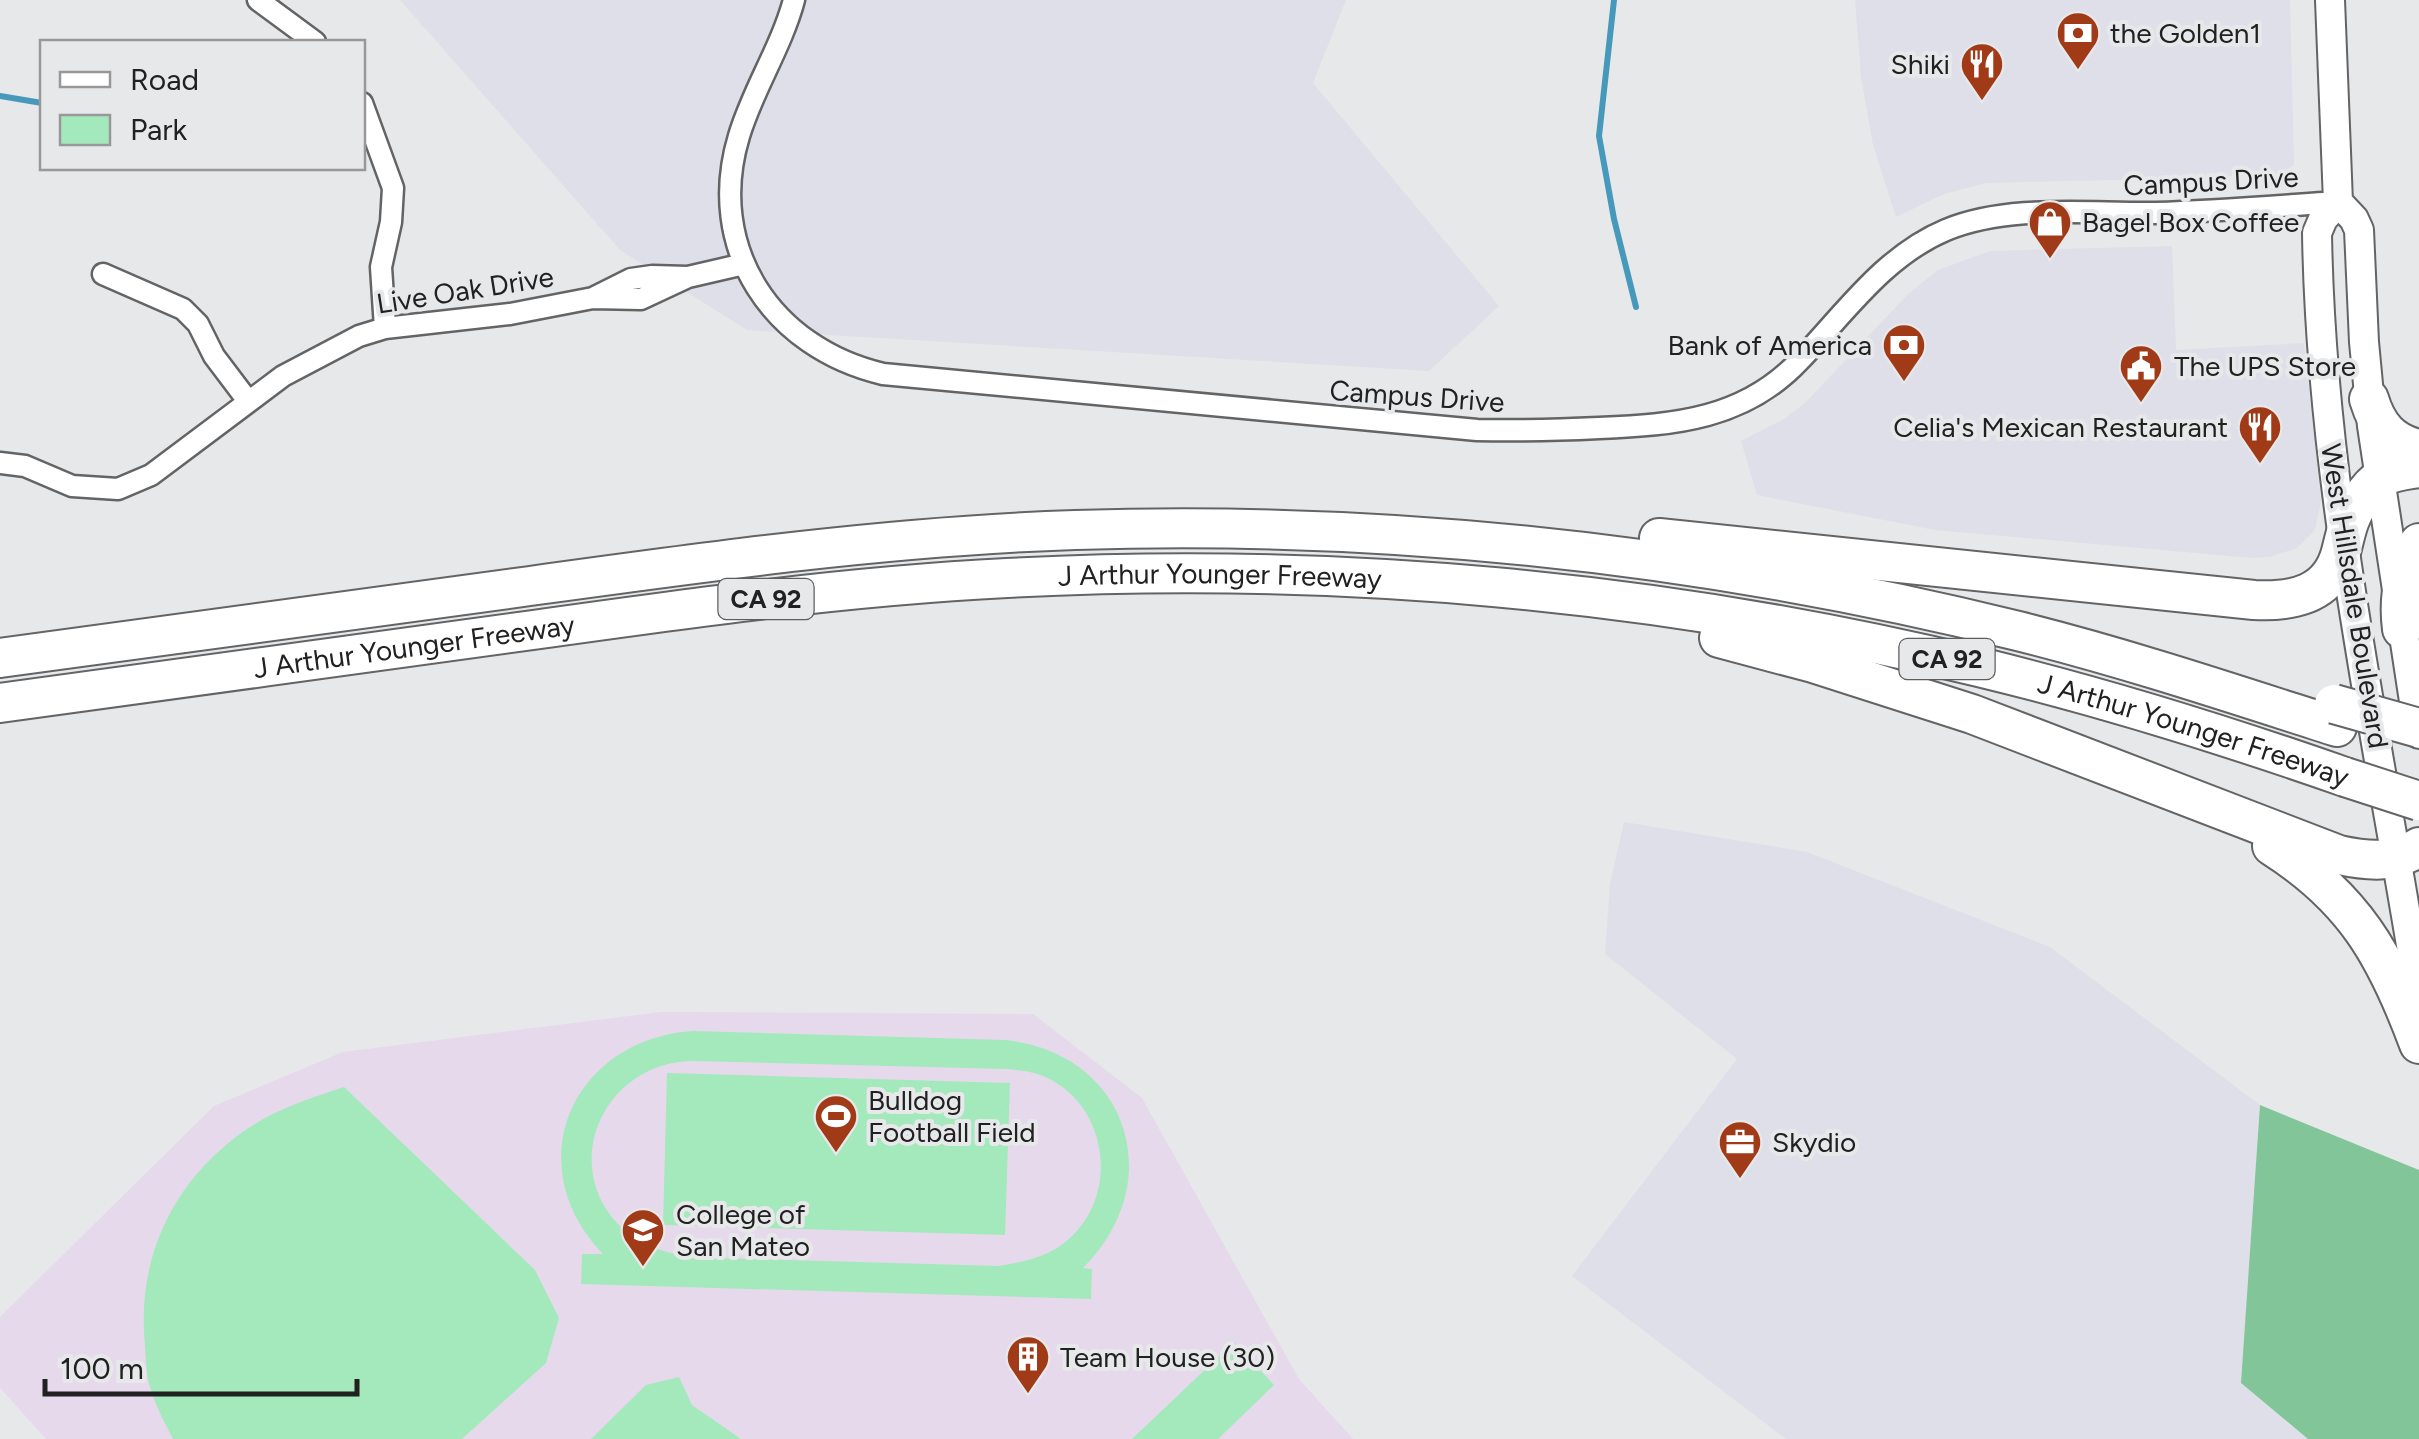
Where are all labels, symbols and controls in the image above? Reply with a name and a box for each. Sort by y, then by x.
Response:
bank icon: the Golden1 [2055,10,2101,71]
place label: the Golden1 [2110,16,2261,50]
legend [40,40,365,170]
restaurant icon: Shiki [1959,41,2005,102]
place label: Shiki [1891,47,1950,81]
text: Road [130,61,199,98]
text: Park [130,111,188,148]
street label: Campus Drive [2123,159,2299,203]
shop icon: Bagel Box Coffee [2027,199,2073,260]
place label: Bagel Box Coffee [2082,205,2299,239]
street label: Live Oak Drive [374,259,556,321]
bank icon: Bank of America [1881,322,1927,383]
place label: Bank of America [1668,328,1872,362]
public building icon: The UPS Store [2118,343,2164,404]
place label: The UPS Store [2174,349,2356,383]
street label: Campus Drive [1328,373,1506,419]
restaurant icon: Celia's Mexican Restaurant [2237,404,2283,465]
place label: Celia's Mexican Restaurant [1893,410,2228,444]
street label: West Hillsdale Boulevard [2314,441,2396,751]
street label: J Arthur Younger Freeway [1057,556,1383,596]
road number: CA 92 [718,579,814,619]
street label: J Arthur Younger Freeway [251,607,577,685]
road number: CA 92 [1900,639,1994,679]
street label: J Arthur Younger Freeway [2034,666,2354,794]
place label: Bulldog Football Field [868,1083,1036,1149]
sports icon: Bulldog Football Field [813,1093,859,1154]
office icon: Skydio [1717,1119,1763,1180]
place label: Skydio [1772,1125,1856,1159]
place label: College of San Mateo [676,1197,810,1263]
school or university icon: College of San Mateo [620,1207,666,1268]
scale bar [45,1334,358,1396]
building icon: Team House (30) [1005,1334,1051,1395]
place label: Team House (30) [1060,1340,1275,1374]
text: 100 m [60,1350,144,1387]

